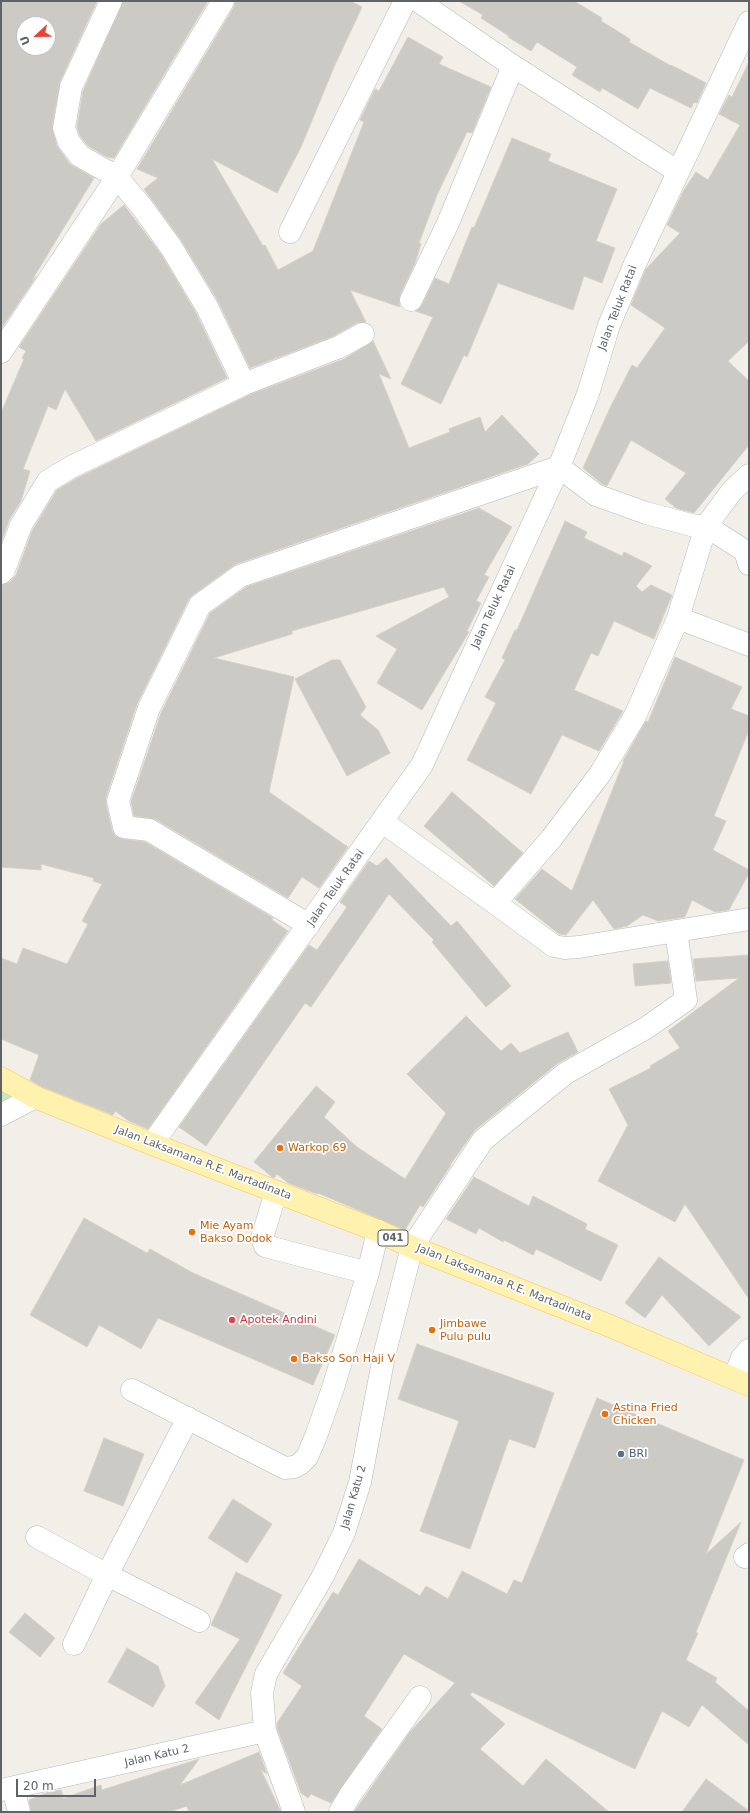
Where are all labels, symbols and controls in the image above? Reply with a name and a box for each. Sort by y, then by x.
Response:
north arrow [16,16,56,56]
text: U [18,34,33,47]
street label: Jalan Teluk Ratai [596,264,640,352]
street label: Jalan Teluk Ratai [469,563,519,651]
street label: Jalan Teluk Ratai [305,847,367,929]
street label: Jalan Laksamana R.E. Martadinata [113,1123,293,1203]
place label: Warkop 69 [288,1141,347,1155]
marker: Warkop 69 [275,1143,285,1153]
place label: Mie Ayam Bakso Dodok [200,1219,272,1245]
marker: Mie Ayam Bakso Dodok [187,1227,197,1237]
road number: 041 [378,1230,408,1246]
street label: Jalan Laksamana R.E. Martadinata [414,1242,594,1324]
place label: Apotek Andini [240,1313,317,1327]
marker: Apotek Andini [227,1315,237,1325]
place label: Jimbawe Pulu pulu [440,1317,491,1343]
marker: Jimbawe Pulu pulu [427,1325,437,1335]
place label: Bakso Son Haji V [302,1352,395,1366]
marker: Bakso Son Haji V [289,1354,299,1364]
place label: Astina Fried Chicken [613,1401,678,1427]
marker: Astina Fried Chicken [600,1409,610,1419]
place label: BRI [629,1447,647,1461]
marker: BRI [616,1449,626,1459]
street label: Jalan Katu 2 [339,1464,369,1530]
street label: Jalan Katu 2 [123,1742,191,1770]
scale bar [18,1771,98,1797]
text: 20 m [23,1779,54,1793]

